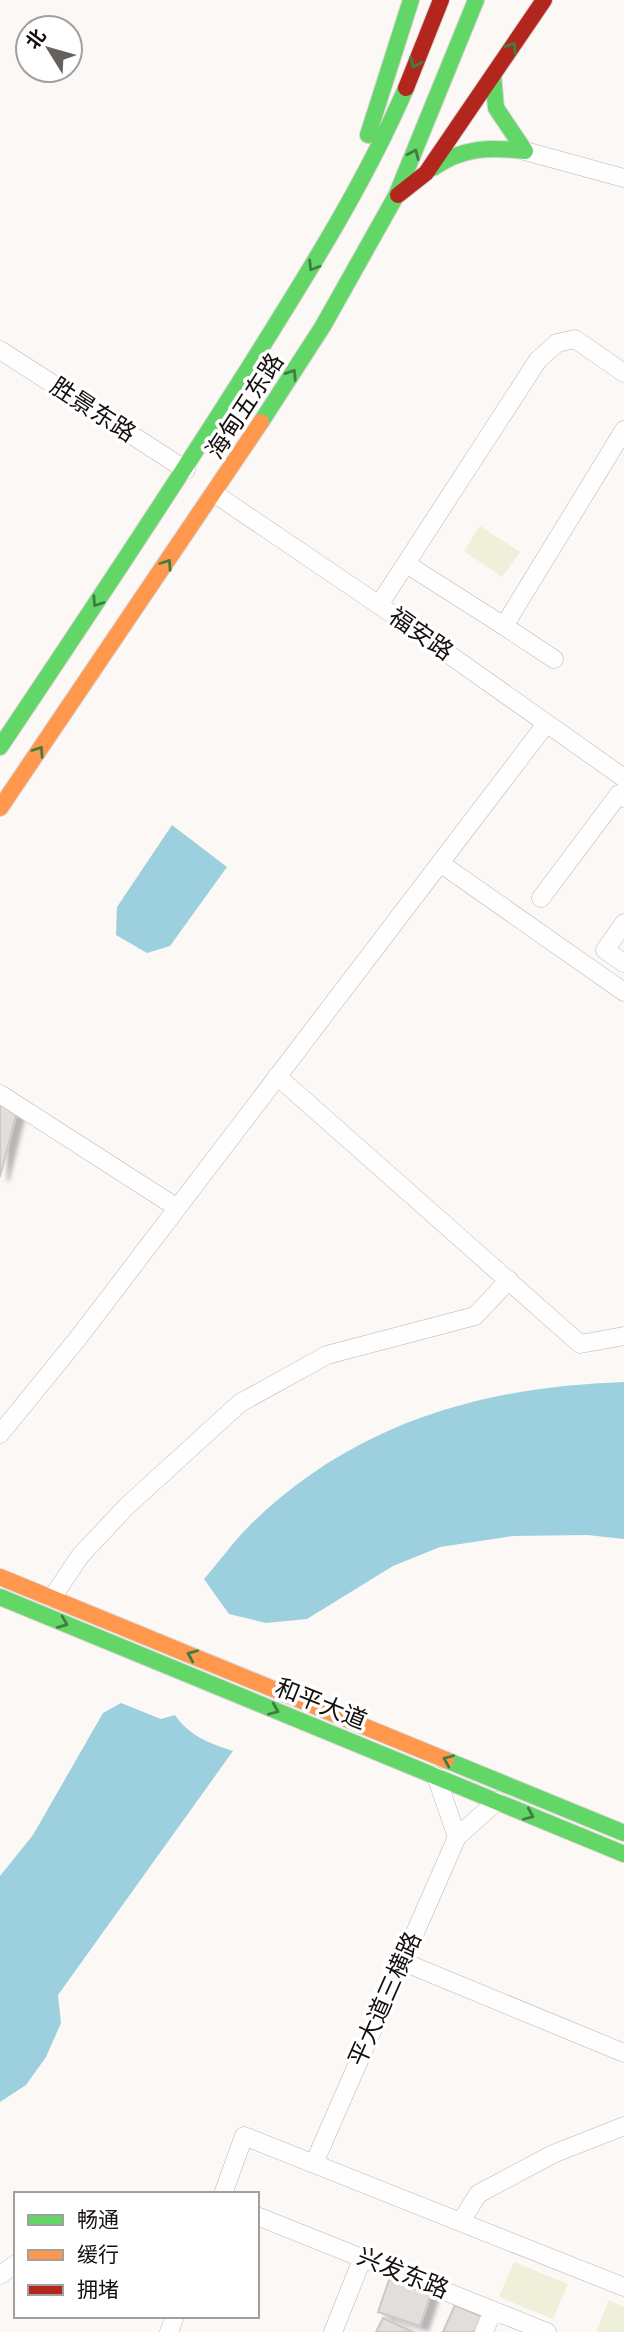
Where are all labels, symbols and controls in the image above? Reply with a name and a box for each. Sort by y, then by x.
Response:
north arrow [14,14,84,84]
text: 北 [19,23,52,55]
one-way arrow [504,41,517,54]
one-way arrow [409,56,423,68]
one-way arrow [406,149,420,161]
one-way arrow [308,258,321,271]
street label: 海甸五东路 [198,346,291,465]
one-way arrow [284,369,297,382]
street label: 胜景东路 [44,370,143,450]
one-way arrow [159,559,171,572]
one-way arrow [92,594,105,607]
street label: 福安路 [382,599,460,668]
one-way arrow [31,746,44,759]
one-way arrow [56,1615,69,1629]
one-way arrow [187,1649,199,1663]
street label: 和平大道 [271,1670,372,1737]
one-way arrow [267,1701,279,1715]
one-way arrow [442,1755,454,1769]
one-way arrow [522,1807,535,1821]
street label: 平大道三横路 [340,1926,429,2071]
legend [14,2192,259,2318]
text: 畅通 [77,2205,119,2234]
street label: 兴发东路 [353,2239,454,2306]
text: 缓行 [77,2240,119,2269]
text: 拥堵 [77,2275,119,2304]

